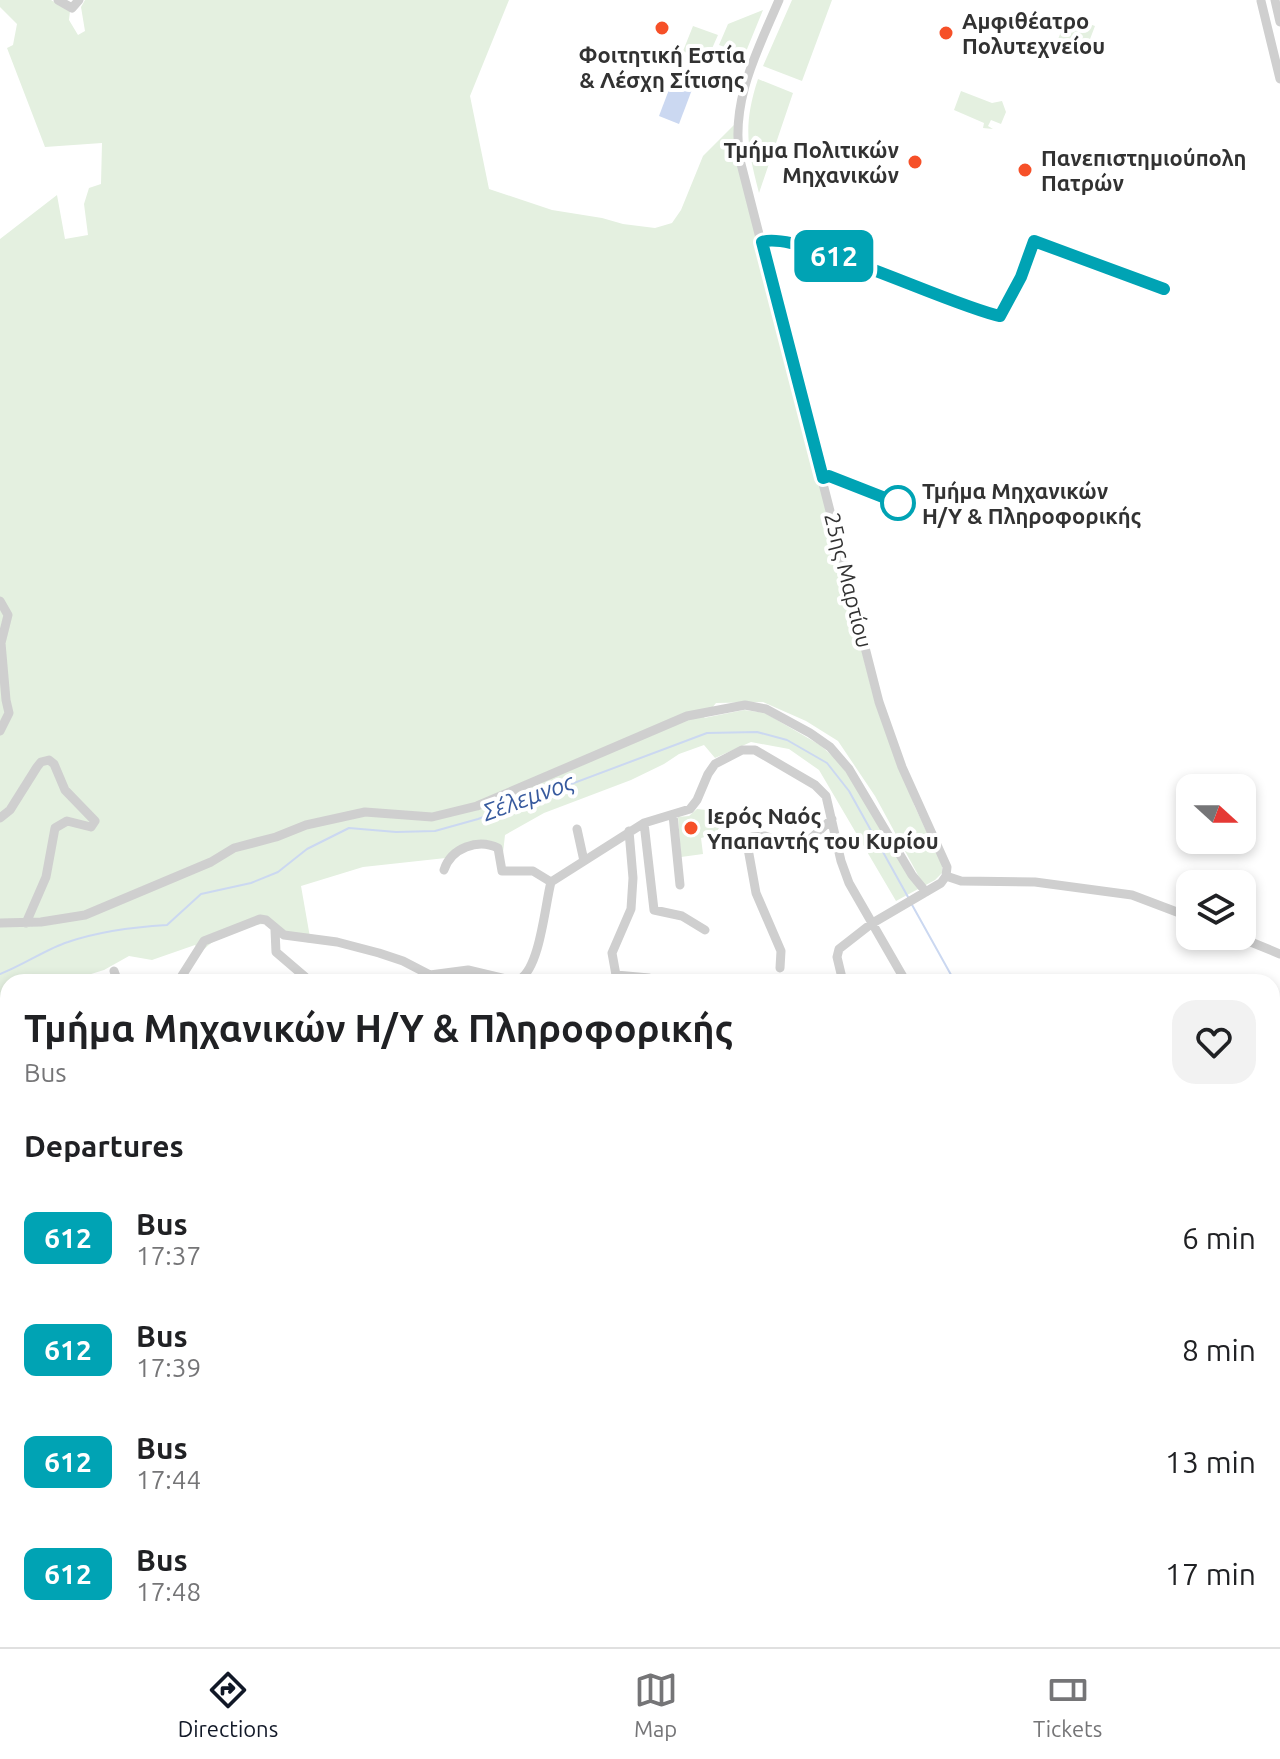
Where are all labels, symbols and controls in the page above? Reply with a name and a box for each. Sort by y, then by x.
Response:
place label: Αμφιθέατρο Πολυτεχνείου [962,8,1105,58]
marker: Φοιτητική Εστία & Λέσχη Σίτισης [653,19,671,37]
marker: Αμφιθέατρο Πολυτεχνείου [937,24,955,42]
place label: Φοιτητική Εστία & Λέσχη Σίτισης [579,42,746,93]
place label: Τμήμα Πολιτικών Μηχανικών [724,137,900,187]
place label: Πανεπιστημιούπολη Πατρών [1041,145,1246,195]
marker: Τμήμα Πολιτικών Μηχανικών [906,153,924,171]
marker: Πανεπιστημιούπολη Πατρών [1016,161,1034,179]
line badge: 612 [788,230,880,282]
text: 612 [810,240,858,271]
place label: Τμήμα Μηχανικών Η/Υ & Πληροφορικής [922,478,1141,529]
marker: Τμήμα Μηχανικών Η/Υ & Πληροφορικής [881,486,915,520]
street label: 25ης Μαρτίου [819,510,878,650]
water label: Σέλεμνος [478,768,578,826]
north arrow [1176,774,1256,854]
map controls [1176,774,1256,950]
place label: Ιερός Ναός Υπαπαντής του Κυρίου [707,803,939,854]
marker: Ιερός Ναός Υπαπαντής του Κυρίου [682,819,700,837]
button: layers [1176,870,1256,950]
button: heart [1172,1000,1256,1084]
text: Τμήμα Μηχανικών Η/Υ & Πληροφορικής [24,1007,733,1049]
text: Bus [24,1058,67,1087]
text: Departures [24,1129,184,1163]
text: Bus [136,1207,188,1241]
text: 6 min [1182,1221,1256,1255]
text: 612 [44,1222,92,1253]
text: 17:37 [136,1241,201,1270]
text: Bus [136,1319,188,1353]
text: 8 min [1182,1333,1256,1367]
text: 612 [44,1334,92,1365]
text: 17:39 [136,1353,201,1382]
text: Bus [136,1431,188,1465]
text: 13 min [1165,1445,1256,1479]
text: 612 [44,1446,92,1477]
text: 17:44 [136,1465,201,1494]
text: Bus [136,1543,188,1577]
text: 17 min [1165,1557,1256,1591]
text: 612 [44,1558,92,1589]
text: 17:48 [136,1577,201,1606]
tab: Directions [178,1668,278,1741]
tab: Map [634,1668,678,1741]
tab: Tickets [1033,1668,1102,1741]

